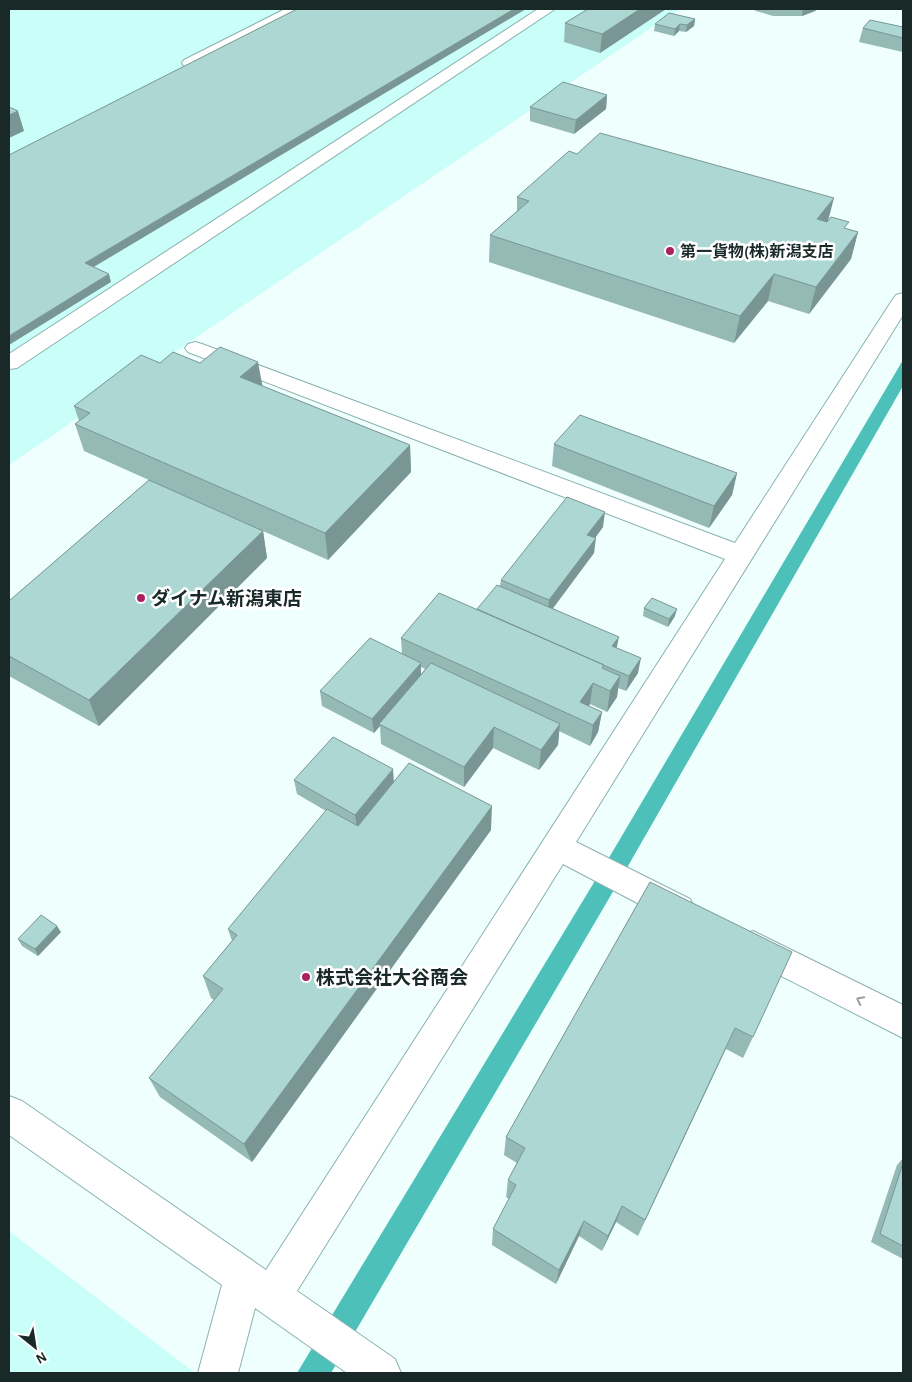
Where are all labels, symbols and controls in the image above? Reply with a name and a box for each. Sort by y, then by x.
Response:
place label: 第一貨物(株)新潟支店 [680,242,834,260]
marker: 第一貨物(株)新潟支店 [664,245,676,257]
place label: ダイナム新潟東店 [151,588,302,609]
marker: ダイナム新潟東店 [135,592,147,604]
place label: 株式会社大谷商会 [316,967,468,988]
marker: 株式会社大谷商会 [300,971,312,983]
one-way arrow [856,996,865,1006]
north arrow [10,1322,60,1372]
text: N [33,1349,49,1366]

